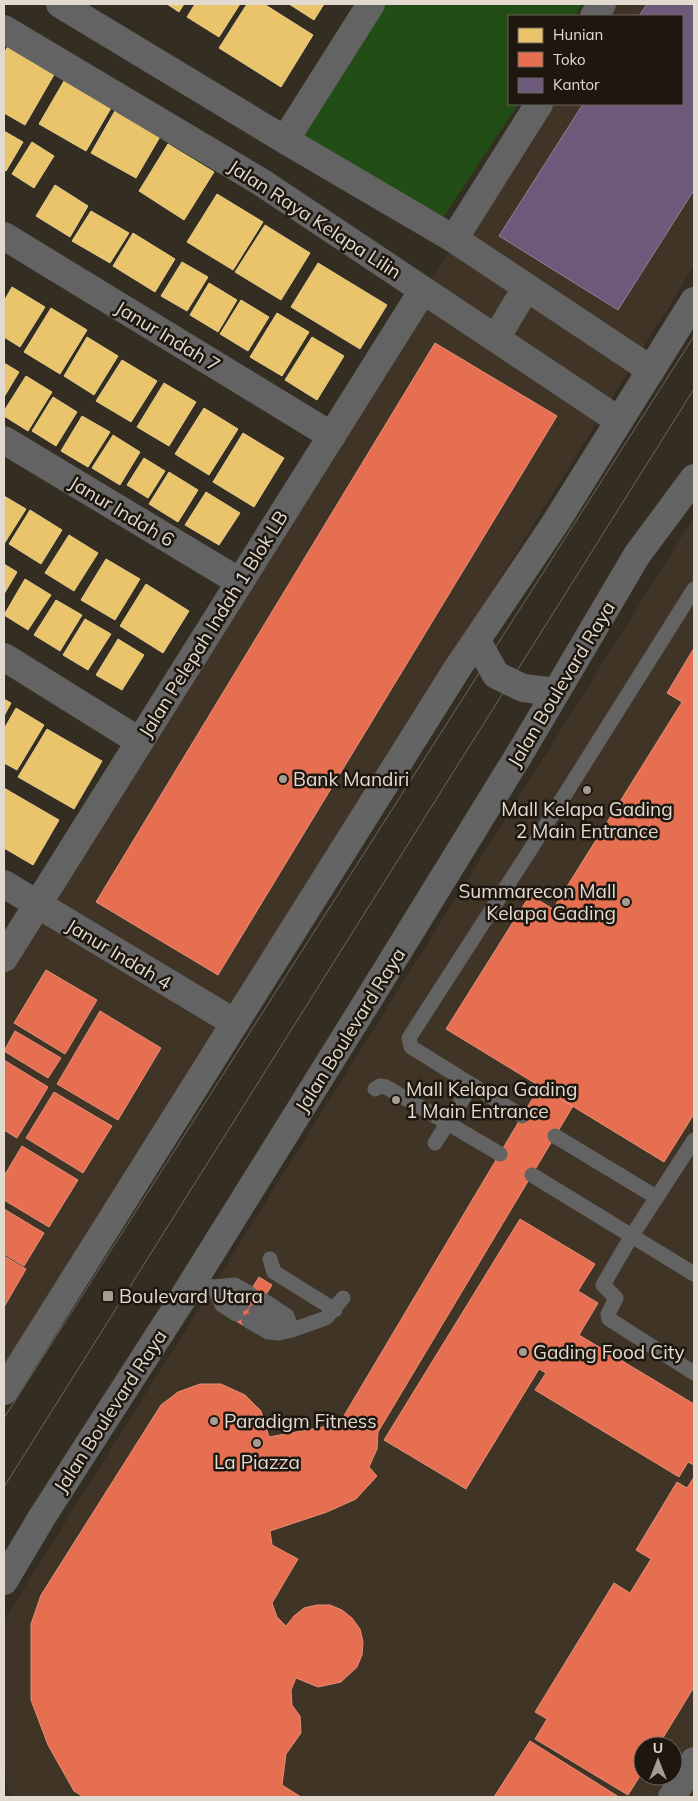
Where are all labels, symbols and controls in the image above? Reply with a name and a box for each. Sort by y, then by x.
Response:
legend [508,15,683,105]
text: Hunian [553,25,603,44]
text: Toko [553,50,586,69]
text: Kantor [553,75,600,94]
street label: Jalan Raya Kelapa Lilin [224,154,406,284]
street label: Janur Indah 7 [111,295,225,377]
street label: Janur Indah 6 [65,470,179,552]
street label: Jalan Pelepah Indah 1 Blok LB [133,506,293,742]
street label: Jalan Boulevard Raya [502,597,620,771]
place label: Bank Mandiri [293,767,409,791]
marker: Bank Mandiri [277,773,289,785]
marker: Mall Kelapa Gading 2 Main Entrance [581,784,593,796]
place label: Mall Kelapa Gading 2 Main Entrance [501,797,673,843]
place label: Summarecon Mall Kelapa Gading [458,879,616,925]
marker: Summarecon Mall Kelapa Gading [620,896,632,908]
street label: Janur Indah 4 [62,913,176,995]
street label: Jalan Boulevard Raya [290,943,410,1117]
place label: Mall Kelapa Gading 1 Main Entrance [406,1077,577,1123]
marker: Mall Kelapa Gading 1 Main Entrance [390,1094,402,1106]
place label: Boulevard Utara [119,1284,263,1308]
marker: Boulevard Utara [101,1289,115,1303]
street label: Jalan Boulevard Raya [48,1325,172,1497]
place label: Gading Food City [533,1340,685,1364]
marker: Gading Food City [517,1346,529,1358]
place label: Paradigm Fitness [224,1409,377,1433]
marker: Paradigm Fitness [208,1415,220,1427]
marker: La Piazza [251,1437,263,1449]
place label: La Piazza [214,1450,300,1474]
north arrow [633,1736,683,1786]
text: U [653,1739,663,1757]

